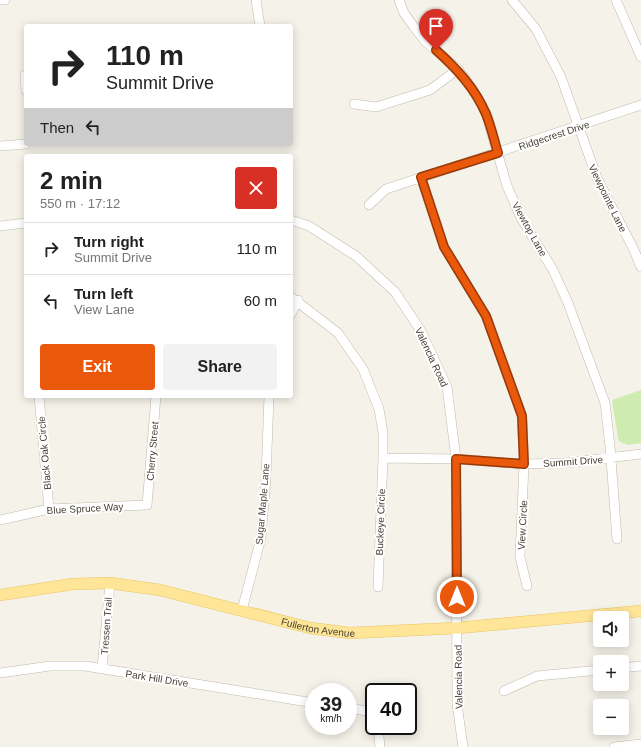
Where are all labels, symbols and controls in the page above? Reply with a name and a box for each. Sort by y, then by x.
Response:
pin [419,9,453,50]
icon: arrive [425,15,447,37]
icon: right [40,40,92,92]
text: 110 m [106,40,184,71]
text: Summit Drive [106,73,214,93]
icon: left [82,116,104,138]
text: Then [40,119,74,136]
street label: Ridgecrest Drive [517,119,591,152]
street label: Viewpointe Lane [586,163,629,234]
text: 2 min [40,167,103,194]
button: close [235,167,277,209]
text: 550 m · 17:12 [40,196,120,211]
street label: Viewtop Lane [510,200,549,259]
text: Turn right [74,233,144,250]
icon: right [40,238,62,260]
text: 110 m [236,240,277,257]
text: Summit Drive [74,250,152,265]
text: Turn left [74,285,133,302]
icon: left [40,290,62,312]
text: 60 m [244,292,277,309]
text: View Lane [74,302,134,317]
street label: Valencia Road [413,326,450,389]
button: Exit [40,344,155,390]
button: Share [163,344,277,390]
street label: Black Oak Circle [36,415,53,490]
street label: Cherry Street [144,421,161,481]
street label: Summit Drive [543,454,604,469]
street label: Sugar Maple Lane [253,462,272,545]
street label: Buckeye Circle [374,488,387,556]
street label: View Circle [516,499,529,550]
street label: Blue Spruce Way [46,501,124,516]
position arrow [436,576,478,618]
street label: Tressen Trail [99,597,114,655]
map controls [593,611,629,735]
button: sound [593,611,629,647]
street label: Fullerton Avenue [280,616,356,639]
street label: Valencia Road [452,645,465,709]
button: + [593,655,629,691]
street label: Park Hill Drive [125,668,189,689]
speed limit sign: 40 [365,683,417,735]
text: 39 [320,693,342,715]
button: − [593,699,629,735]
text: km/h [320,713,342,724]

